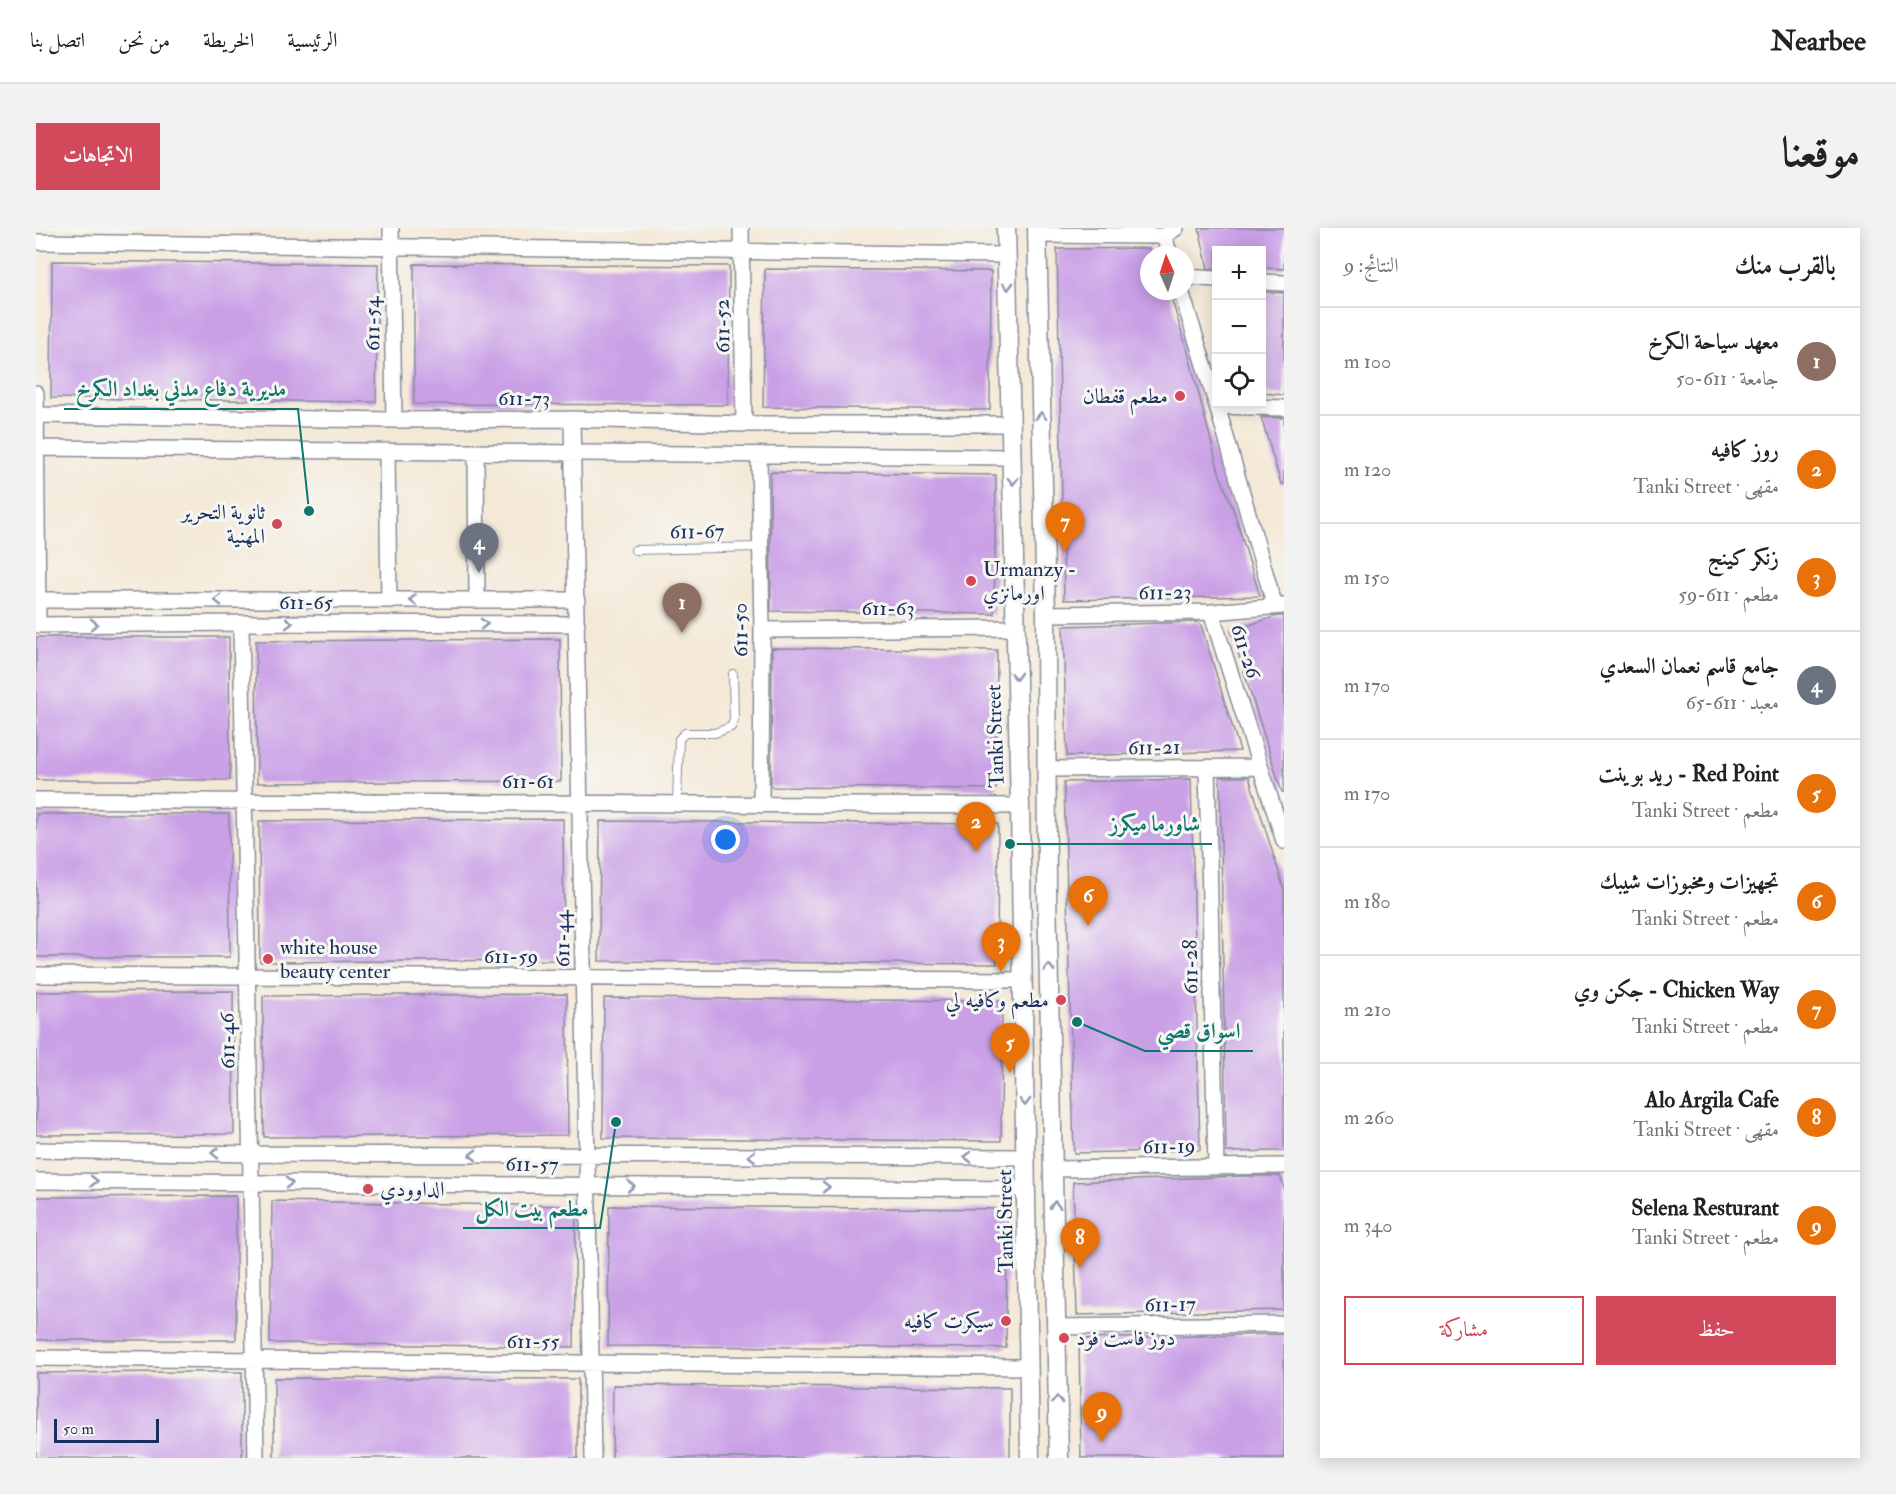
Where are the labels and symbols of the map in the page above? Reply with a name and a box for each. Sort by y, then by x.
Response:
north arrow [1140,246,1194,300]
one-way arrow [1001,282,1014,291]
street label: 611-54 [358,295,386,351]
street label: 611-52 [709,299,736,353]
callout: مديرية دفاع مدني بغداد الكرخ [64,369,298,409]
text: مديرية دفاع مدني بغداد الكرخ [76,375,286,408]
place label: مطعم قفطان [1083,383,1168,416]
street label: 611-73 [498,385,550,412]
marker: مطعم قفطان [1173,389,1187,403]
one-way arrow [1035,411,1048,420]
one-way arrow [1007,477,1019,486]
place label: ثانوية التحرير المهنية [179,499,266,550]
pin: 7 [1046,502,1084,552]
marker: ثانوية التحرير المهنية [270,517,284,531]
street label: 611-67 [669,518,725,545]
pin: 4 [460,524,498,573]
place label: Urmanzy - اورمانزي [983,556,1076,609]
marker: Urmanzy - اورمانزي [964,574,978,588]
street label: 611-23 [1138,579,1192,606]
pin: 1 [662,584,702,633]
street label: 611-65 [279,589,334,616]
one-way arrow [214,594,223,606]
one-way arrow [409,594,418,606]
street label: 611-63 [861,595,915,622]
street label: 611-50 [727,603,754,657]
one-way arrow [285,617,294,629]
one-way arrow [90,618,99,630]
one-way arrow [480,618,489,630]
street label: 611-26 [1224,621,1267,683]
one-way arrow [1010,672,1023,681]
street label: Tanki Street [980,684,1011,788]
street label: 611-21 [1128,734,1180,761]
street label: 611-61 [502,768,554,795]
pin: 2 [956,802,996,852]
callout: شاورما ميكرز [1098,804,1212,844]
text: شاورما ميكرز [1107,810,1200,838]
your location [711,825,740,854]
pin: 6 [1068,876,1108,926]
street label: 611-44 [548,909,576,968]
pin: 3 [982,922,1020,972]
place label: white house beauty center [280,934,391,985]
street label: 611-28 [1177,939,1204,995]
street label: 611-59 [484,943,538,970]
marker: white house beauty center [261,952,275,966]
one-way arrow [1043,963,1055,972]
place label: مطعم وكافيه لي [946,987,1049,1020]
marker: مطعم وكافيه لي [1054,993,1068,1007]
street label: 611-46 [213,1011,241,1069]
callout: اسواق قصي [1145,1011,1253,1051]
text: اسواق قصي [1157,1017,1241,1051]
pin: 5 [990,1024,1030,1073]
one-way arrow [1019,1098,1031,1107]
street label: 611-19 [1143,1133,1196,1160]
one-way arrow [210,1147,219,1159]
one-way arrow [468,1149,477,1161]
one-way arrow [747,1150,756,1162]
street label: 611-57 [505,1151,559,1178]
one-way arrow [963,1151,972,1163]
street label: Tanki Street [991,1169,1020,1273]
one-way arrow [90,1175,99,1187]
one-way arrow [285,1176,294,1189]
place label: الداوودي [380,1176,445,1205]
one-way arrow [627,1180,636,1192]
one-way arrow [822,1181,831,1193]
marker: الداوودي [361,1182,375,1196]
callout: مطعم بيت الكل [463,1188,600,1228]
text: مطعم بيت الكل [476,1195,588,1229]
one-way arrow [1048,1200,1061,1209]
pin: 8 [1060,1218,1100,1268]
street label: 611-17 [1144,1291,1196,1318]
place label: سيكرت كافيه [904,1308,994,1335]
marker: سيكرت كافيه [999,1314,1013,1328]
place label: دوز فاست فود [1076,1325,1175,1352]
street label: 611-55 [507,1328,560,1355]
marker: دوز فاست فود [1057,1331,1071,1345]
pin: 9 [1082,1392,1122,1442]
one-way arrow [1051,1395,1064,1404]
scale bar [54,1416,159,1444]

